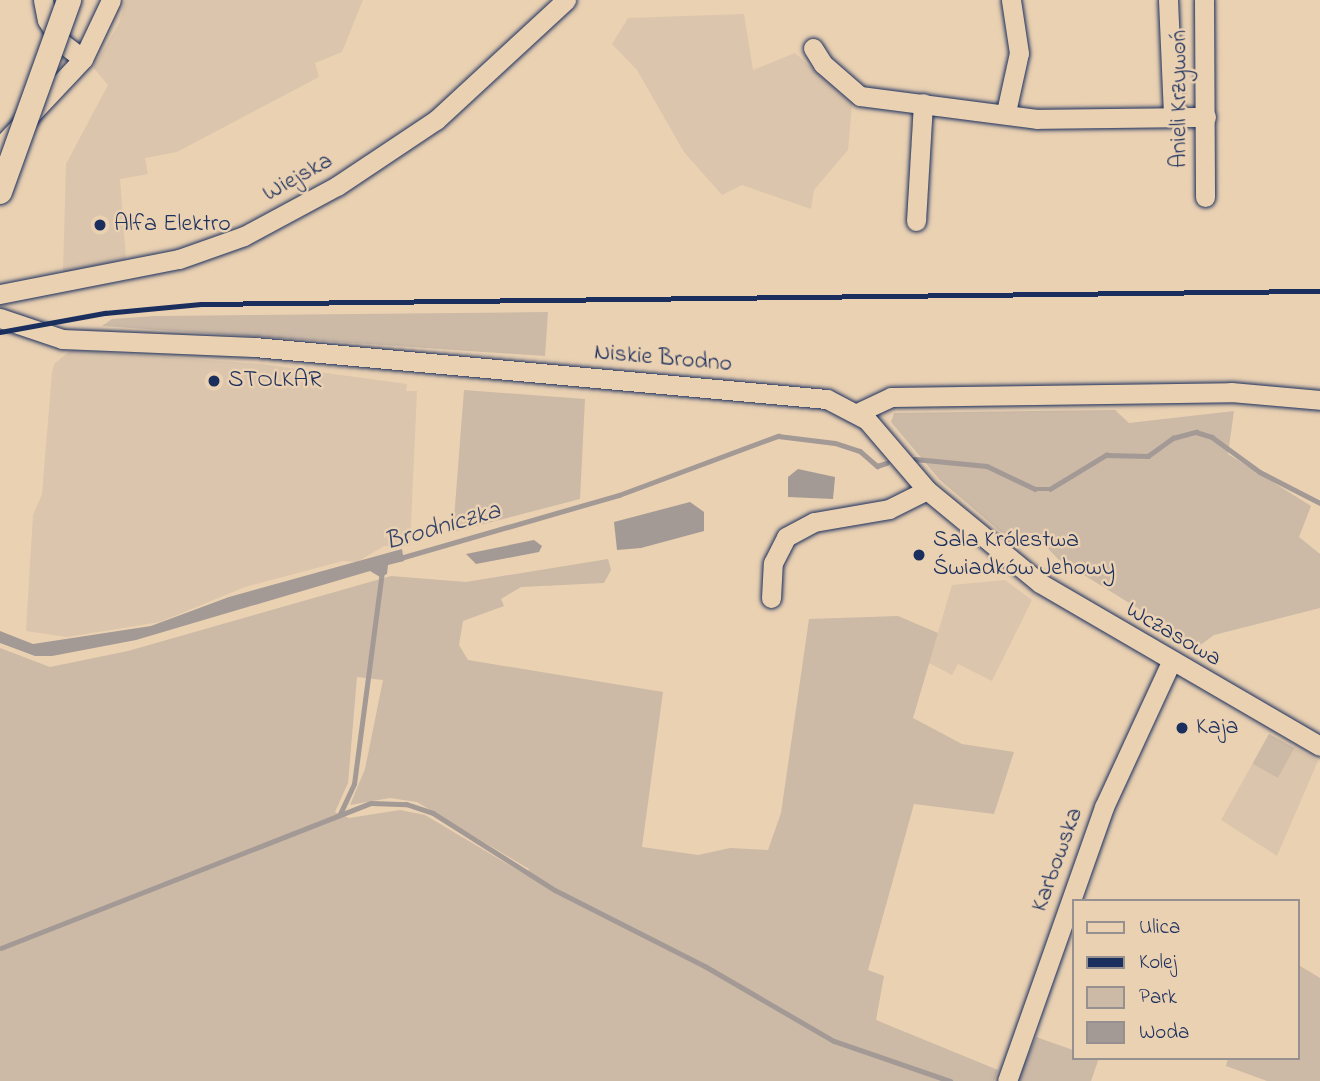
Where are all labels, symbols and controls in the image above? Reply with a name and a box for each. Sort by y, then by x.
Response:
street label: Anieli Krzywoń [1166,30,1194,168]
street label: Wiejska [258,147,338,209]
place label: Alfa Elektro [114,211,231,239]
marker: Alfa Elektro [92,217,108,233]
street label: Niskie Brodno [593,339,733,379]
place label: STOLKAR [228,367,322,395]
marker: STOLKAR [206,373,222,389]
water label: Brodniczka [381,497,505,559]
place label: Sala Królestwa Świadków Jehowy [933,527,1115,583]
marker: Sala Królestwa Świadków Jehowy [911,547,927,563]
street label: Wczasowa [1120,596,1226,674]
place label: Kaja [1196,714,1238,742]
marker: Kaja [1174,720,1190,736]
street label: Karbowska [1026,804,1090,916]
legend [1072,899,1299,1060]
text: Ulica [1139,913,1180,943]
text: Kolej [1139,948,1177,978]
text: Park [1139,983,1177,1013]
text: Woda [1139,1018,1189,1048]

